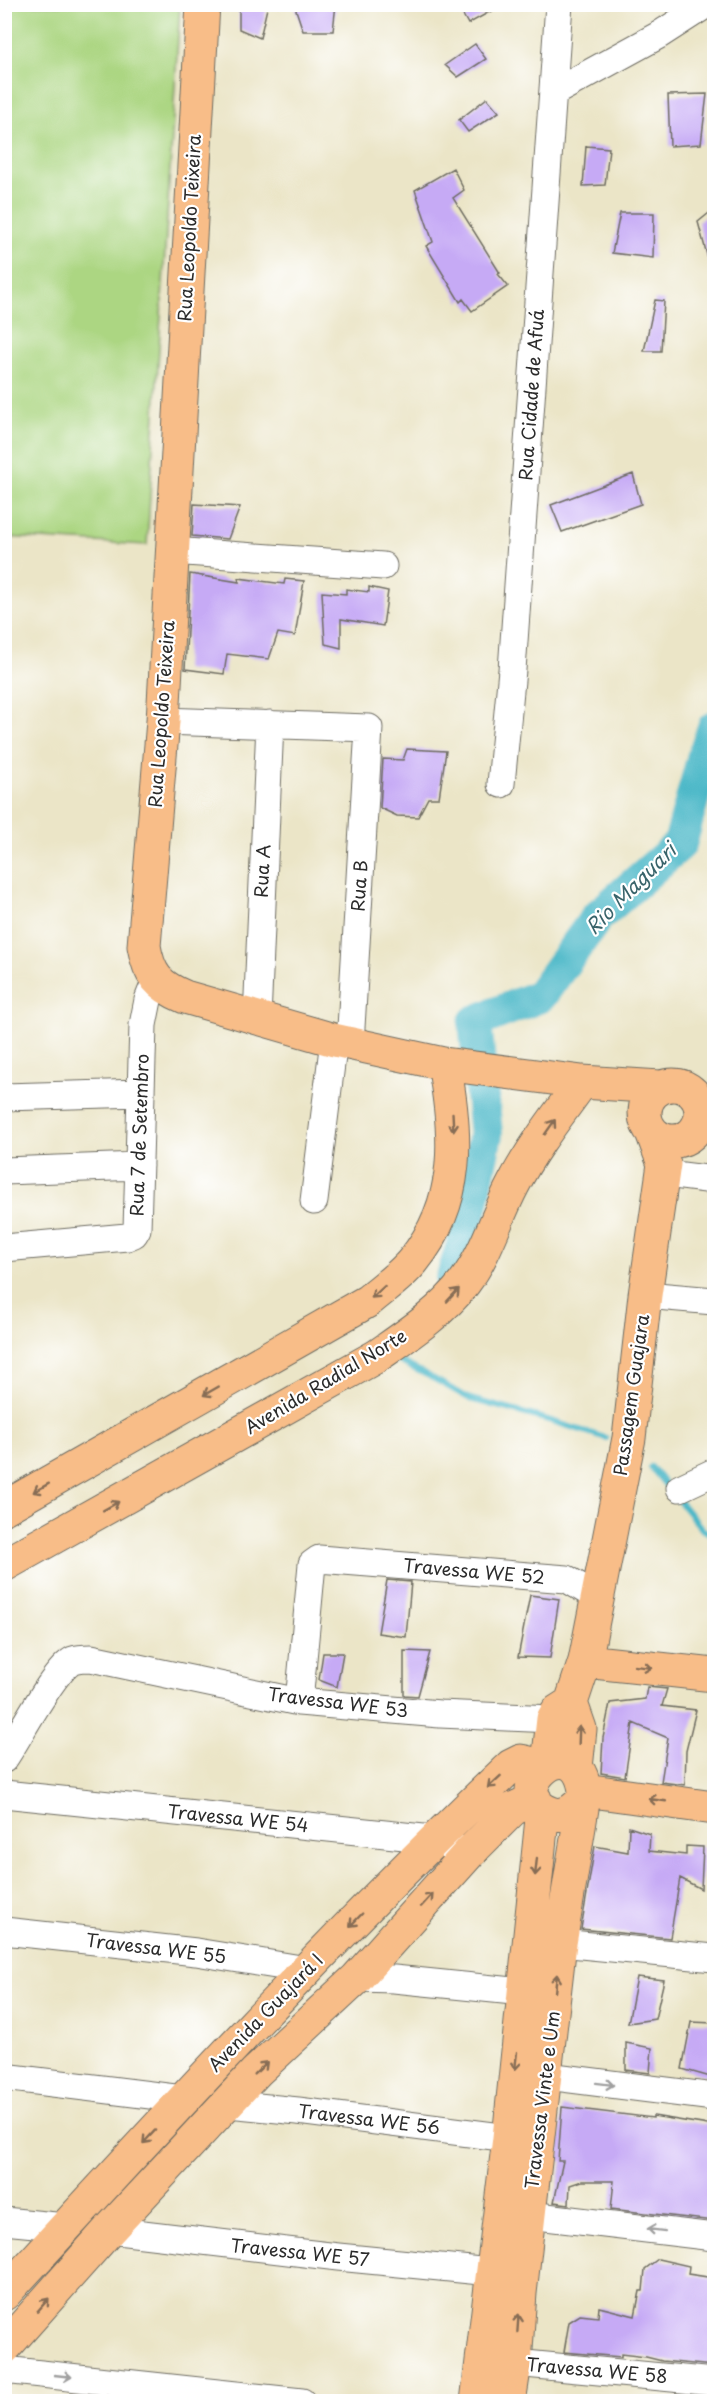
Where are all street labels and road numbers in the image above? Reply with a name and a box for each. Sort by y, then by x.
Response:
street label: Rua Leopoldo Teixeira [170,133,207,322]
street label: Rua Cidade de Afuá [511,307,550,482]
street label: Rua Leopoldo Teixeira [141,619,181,808]
street label: Rua A [247,843,276,898]
street label: Rua B [343,859,374,913]
street label: Rua 7 de Setembro [122,1053,155,1217]
street label: Passagem Guajara [606,1312,655,1477]
street label: Avenida Radial Norte [239,1322,411,1440]
street label: Travessa WE 52 [402,1551,546,1590]
street label: Travessa WE 53 [266,1680,410,1724]
street label: Travessa WE 54 [166,1797,310,1838]
street label: Travessa WE 55 [85,1926,228,1970]
street label: Avenida Guajará I [201,1947,329,2077]
street label: Travessa Vinte e Um [517,2009,566,2190]
street label: Travessa WE 56 [297,2096,442,2141]
street label: Travessa WE 57 [229,2231,371,2272]
street label: Travessa WE 58 [526,2350,669,2389]

